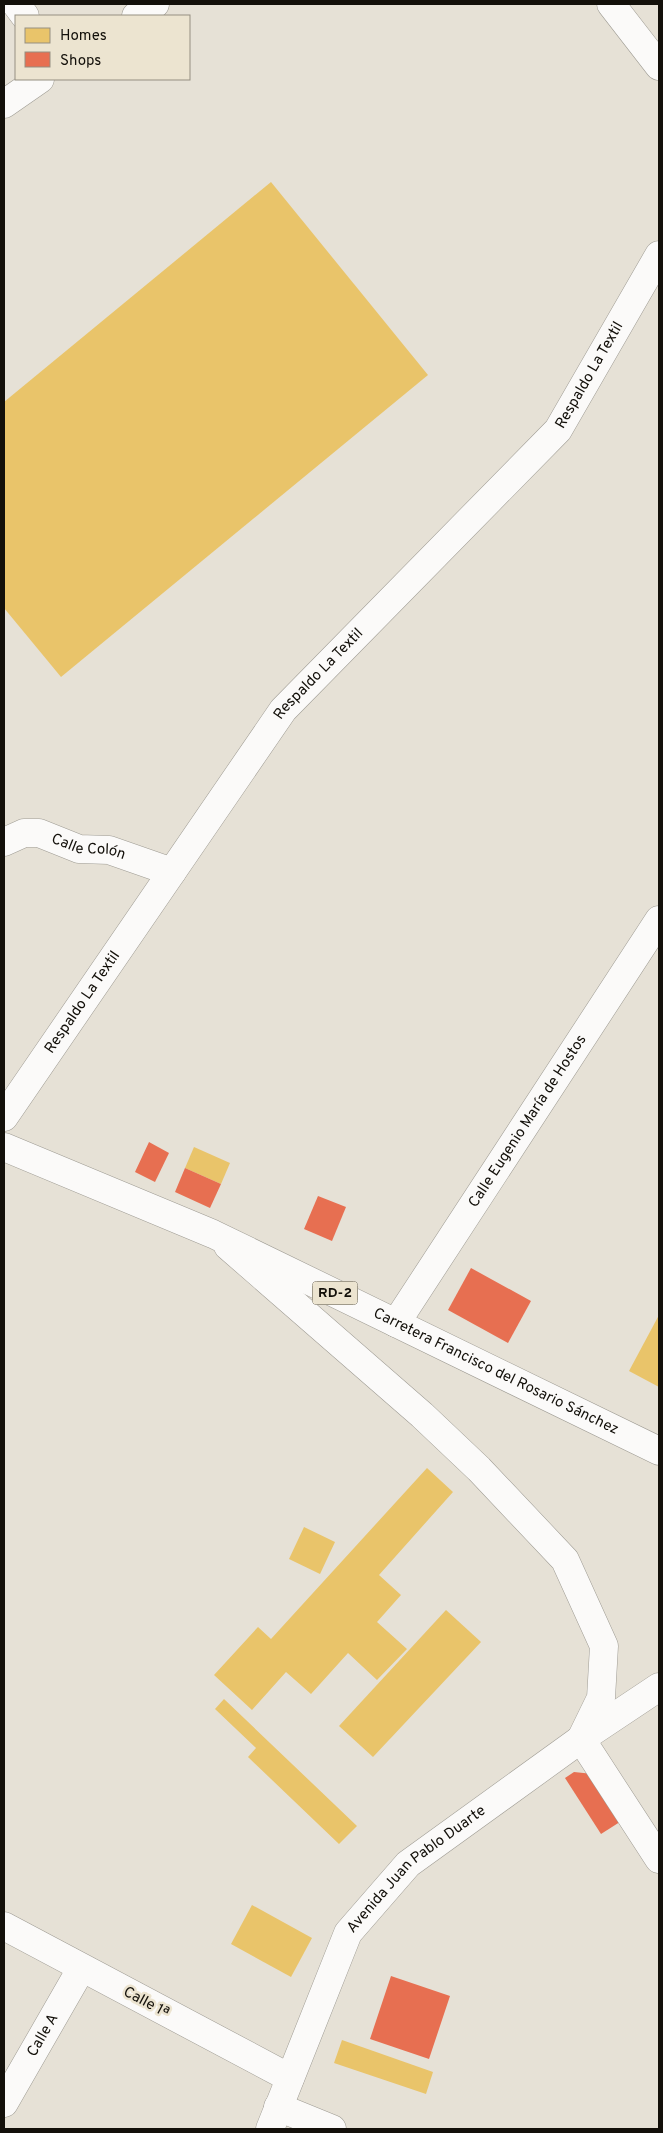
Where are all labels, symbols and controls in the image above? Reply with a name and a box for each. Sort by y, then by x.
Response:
legend [15,15,190,80]
text: Homes [60,27,107,46]
text: Shops [60,52,101,71]
street label: Respaldo La Textil [551,318,628,432]
street label: Respaldo La Textil [270,624,367,723]
street label: Calle Colón [49,829,128,865]
street label: Respaldo La Textil [41,947,124,1057]
street label: Calle Eugenio María de Hostos [464,1031,591,1211]
road number: RD-2 [312,1282,358,1305]
street label: Carretera Francisco del Rosario Sánchez [370,1304,622,1439]
street label: Avenida Juan Pablo Duarte [343,1801,489,1937]
street label: Calle 1ª [120,1983,172,2023]
street label: Calle A [23,2010,63,2060]

